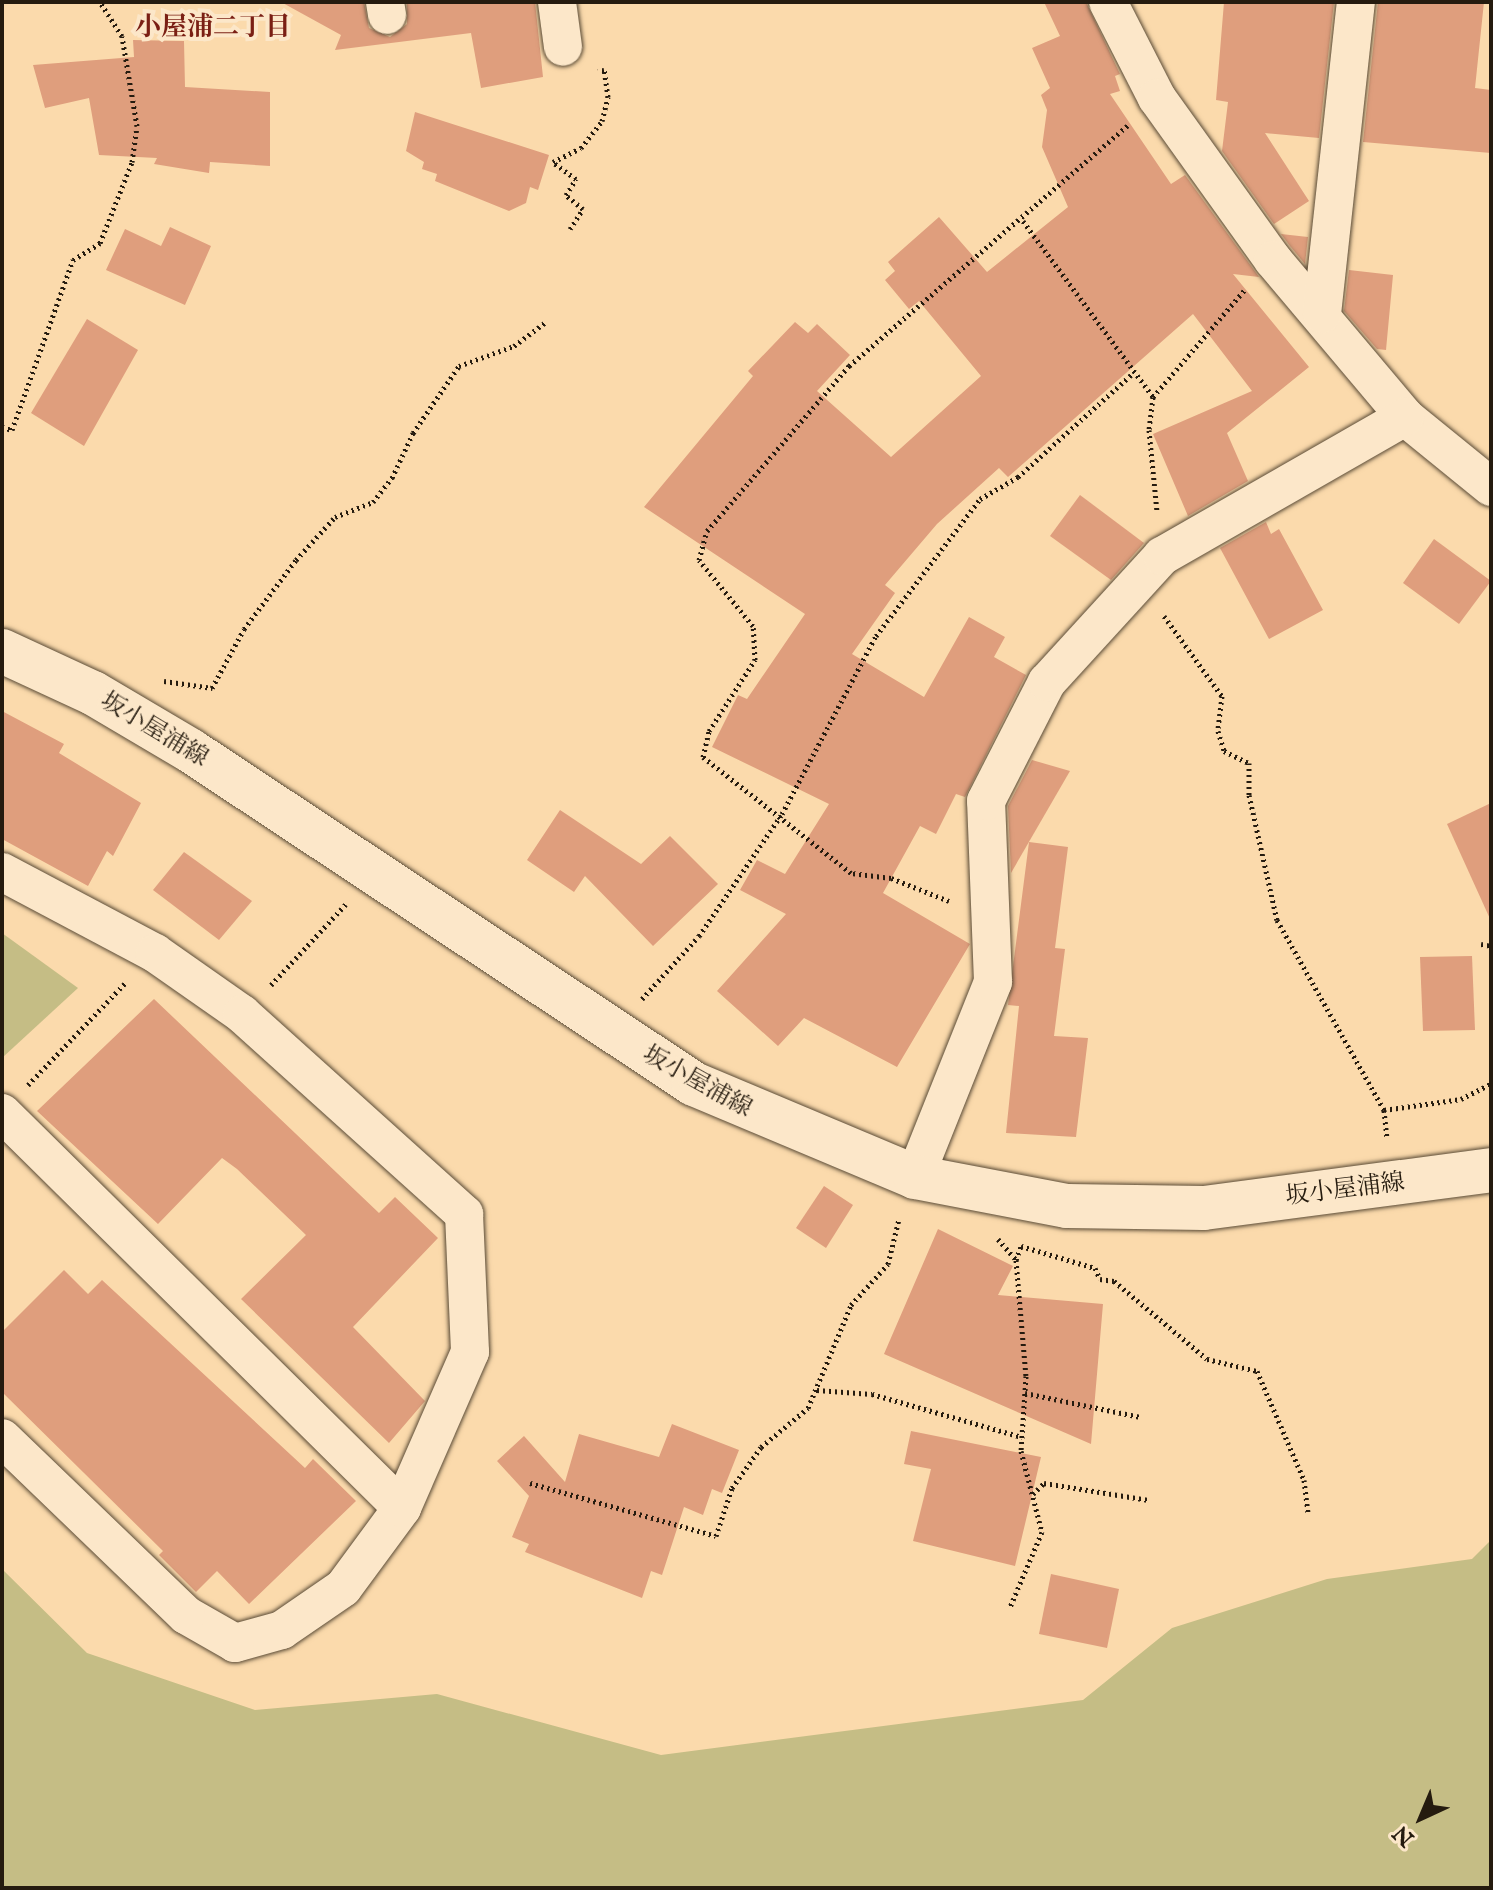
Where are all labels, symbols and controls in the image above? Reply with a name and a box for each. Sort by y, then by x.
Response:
district label: 小屋浦二丁目 [135,12,291,44]
street label: 坂小屋浦線 [95,687,213,773]
street label: 坂小屋浦線 [638,1040,756,1124]
street label: 坂小屋浦線 [1284,1168,1406,1212]
north arrow [1381,1778,1461,1858]
text: N [1388,1819,1421,1852]

